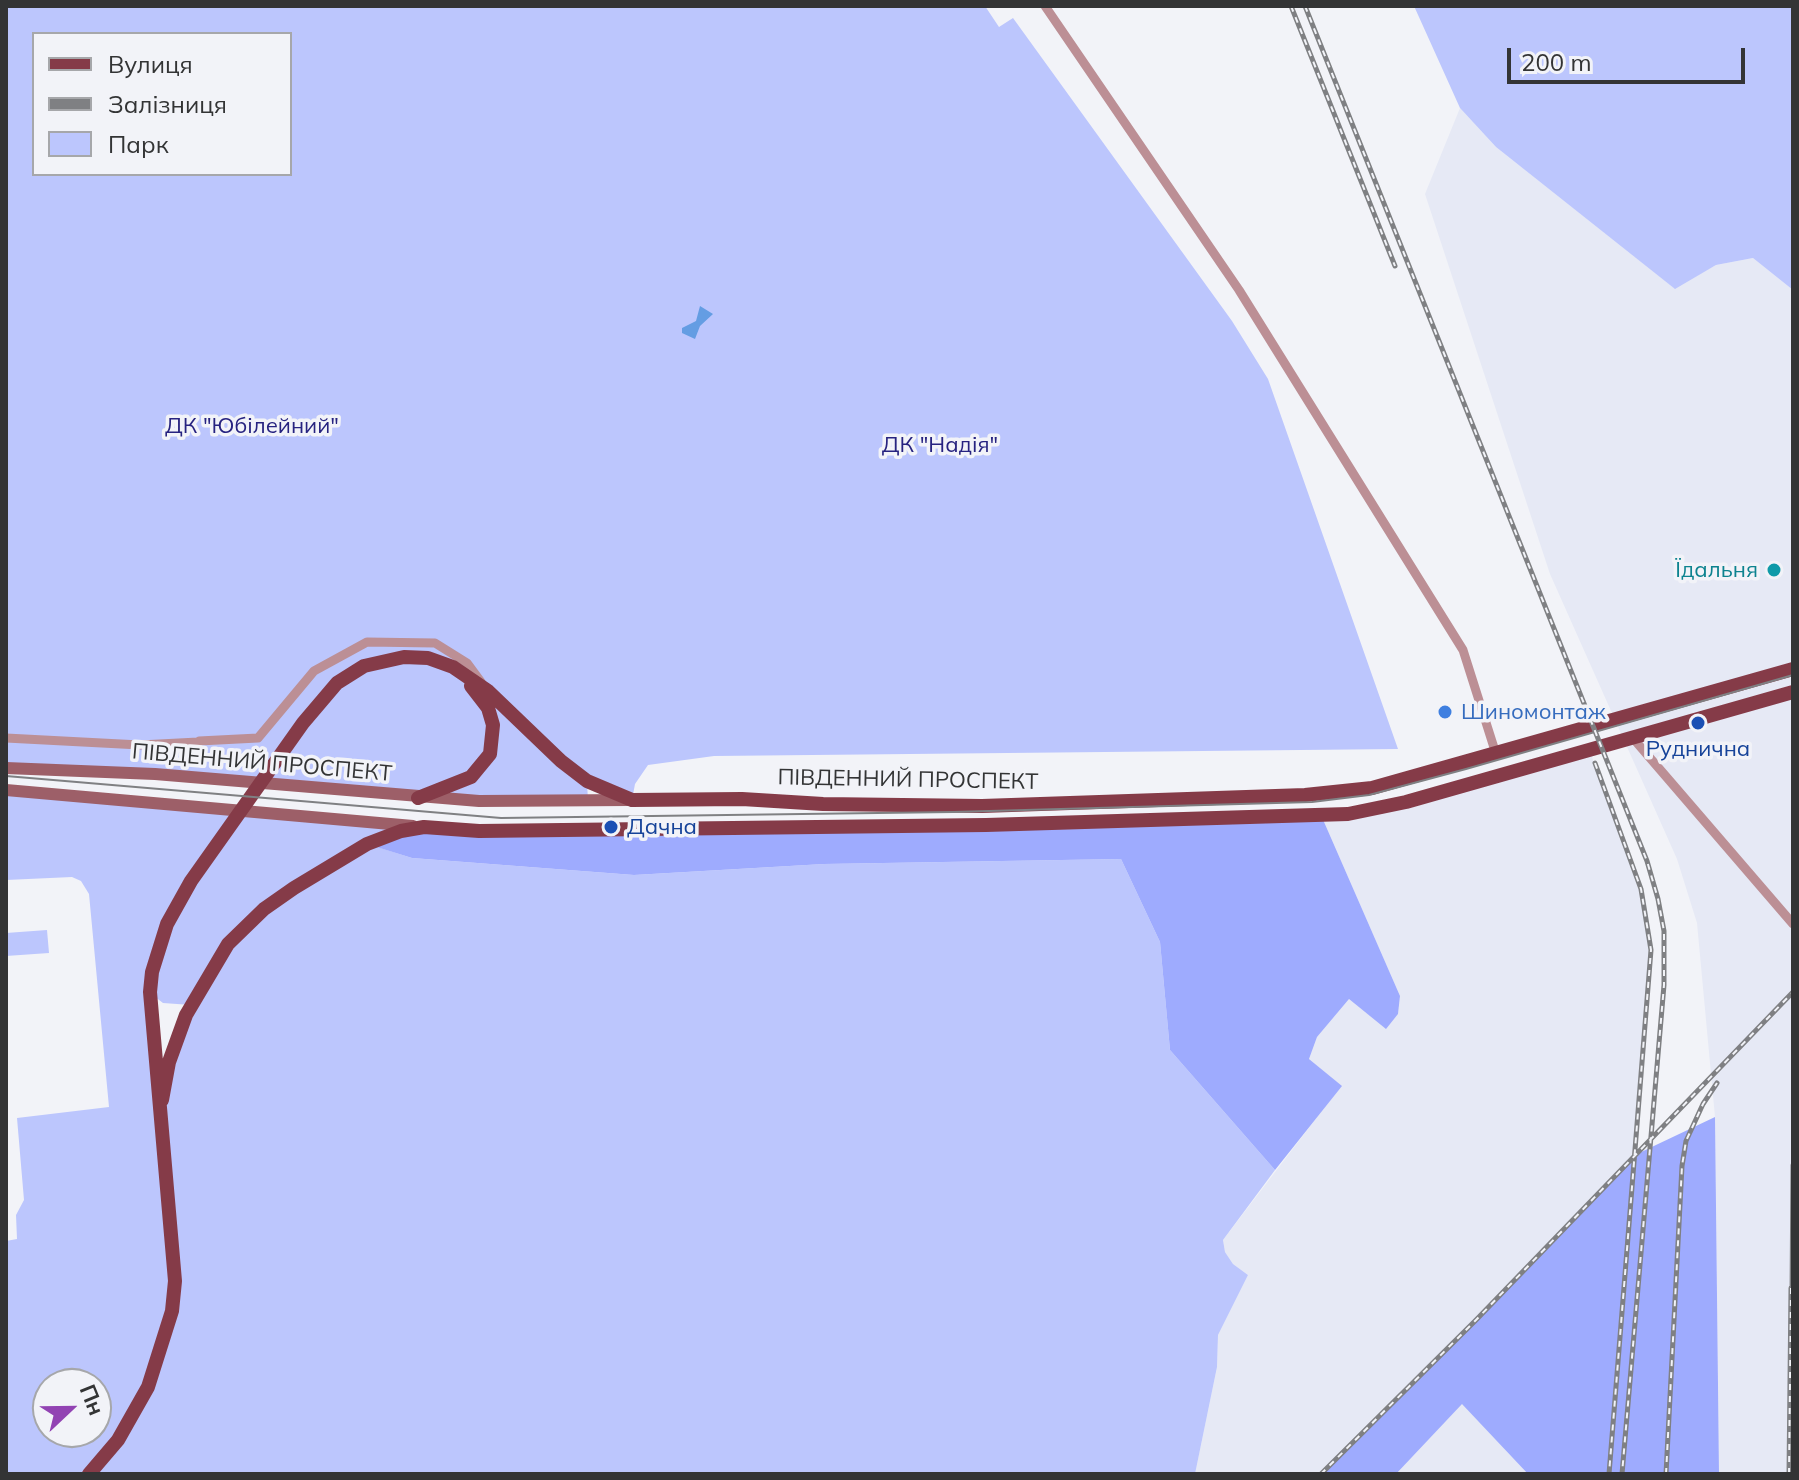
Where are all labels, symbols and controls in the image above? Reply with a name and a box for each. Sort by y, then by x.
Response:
legend [32,32,292,176]
scale bar [1511,32,1749,82]
text: 200 m [1521,47,1592,77]
text: Вулиця [108,49,193,79]
text: Залізниця [108,89,227,119]
text: Парк [108,129,169,159]
park label: ДК "Юбілейний" [165,413,339,439]
park label: ДК "Надія" [882,432,998,458]
place label: Їдальня [1675,557,1758,583]
marker: Їдальня [1765,561,1783,579]
place label: Шиномонтаж [1461,699,1606,725]
marker: Шиномонтаж [1436,703,1454,721]
marker: Руднична [1689,714,1707,732]
place label: Руднична [1646,736,1750,762]
street label: ПІВДЕННИЙ ПРОСПЕКТ [131,738,393,788]
street label: ПІВДЕННИЙ ПРОСПЕКТ [777,765,1039,795]
place label: Дачна [627,814,697,840]
marker: Дачна [602,818,620,836]
north arrow [32,1368,112,1448]
text: Пн [74,1380,111,1419]

